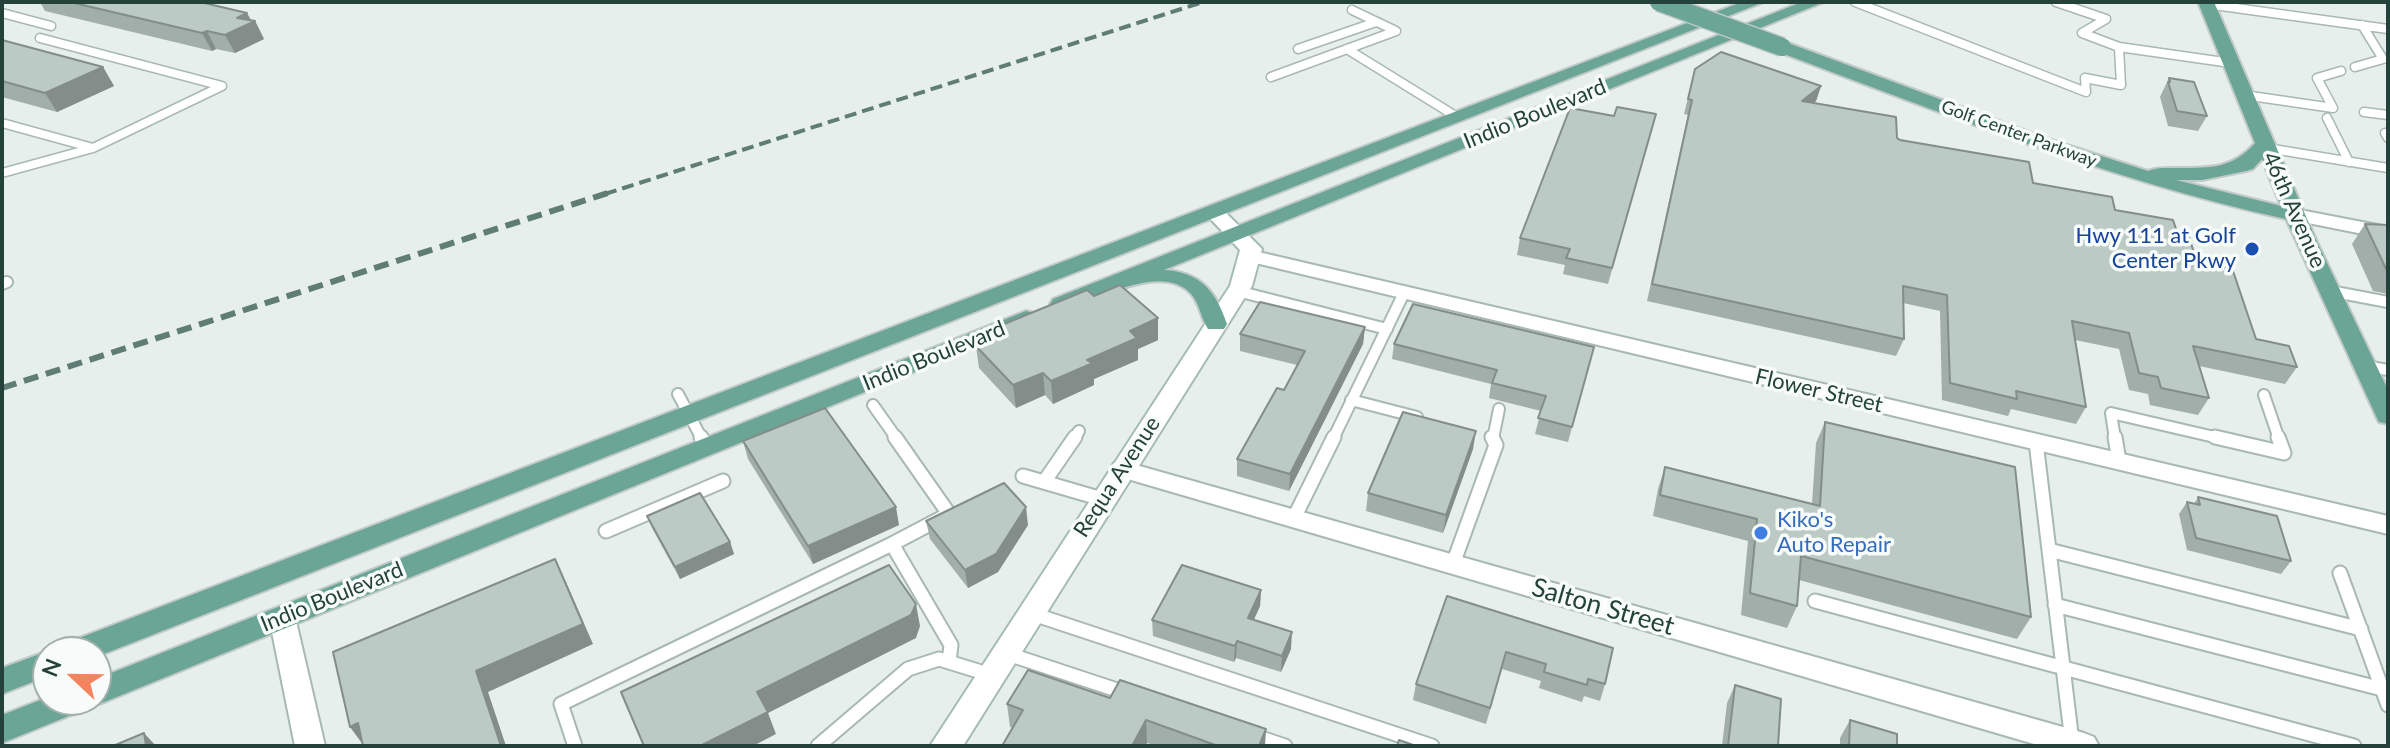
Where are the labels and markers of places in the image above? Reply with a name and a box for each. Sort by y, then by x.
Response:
place label: Hwy 111 at Golf Center Pkwy [2076,223,2236,274]
marker: Hwy 111 at Golf Center Pkwy [2243,240,2261,258]
place label: Kiko's Auto Repair [1777,507,1891,558]
marker: Kiko's Auto Repair [1752,524,1770,542]

